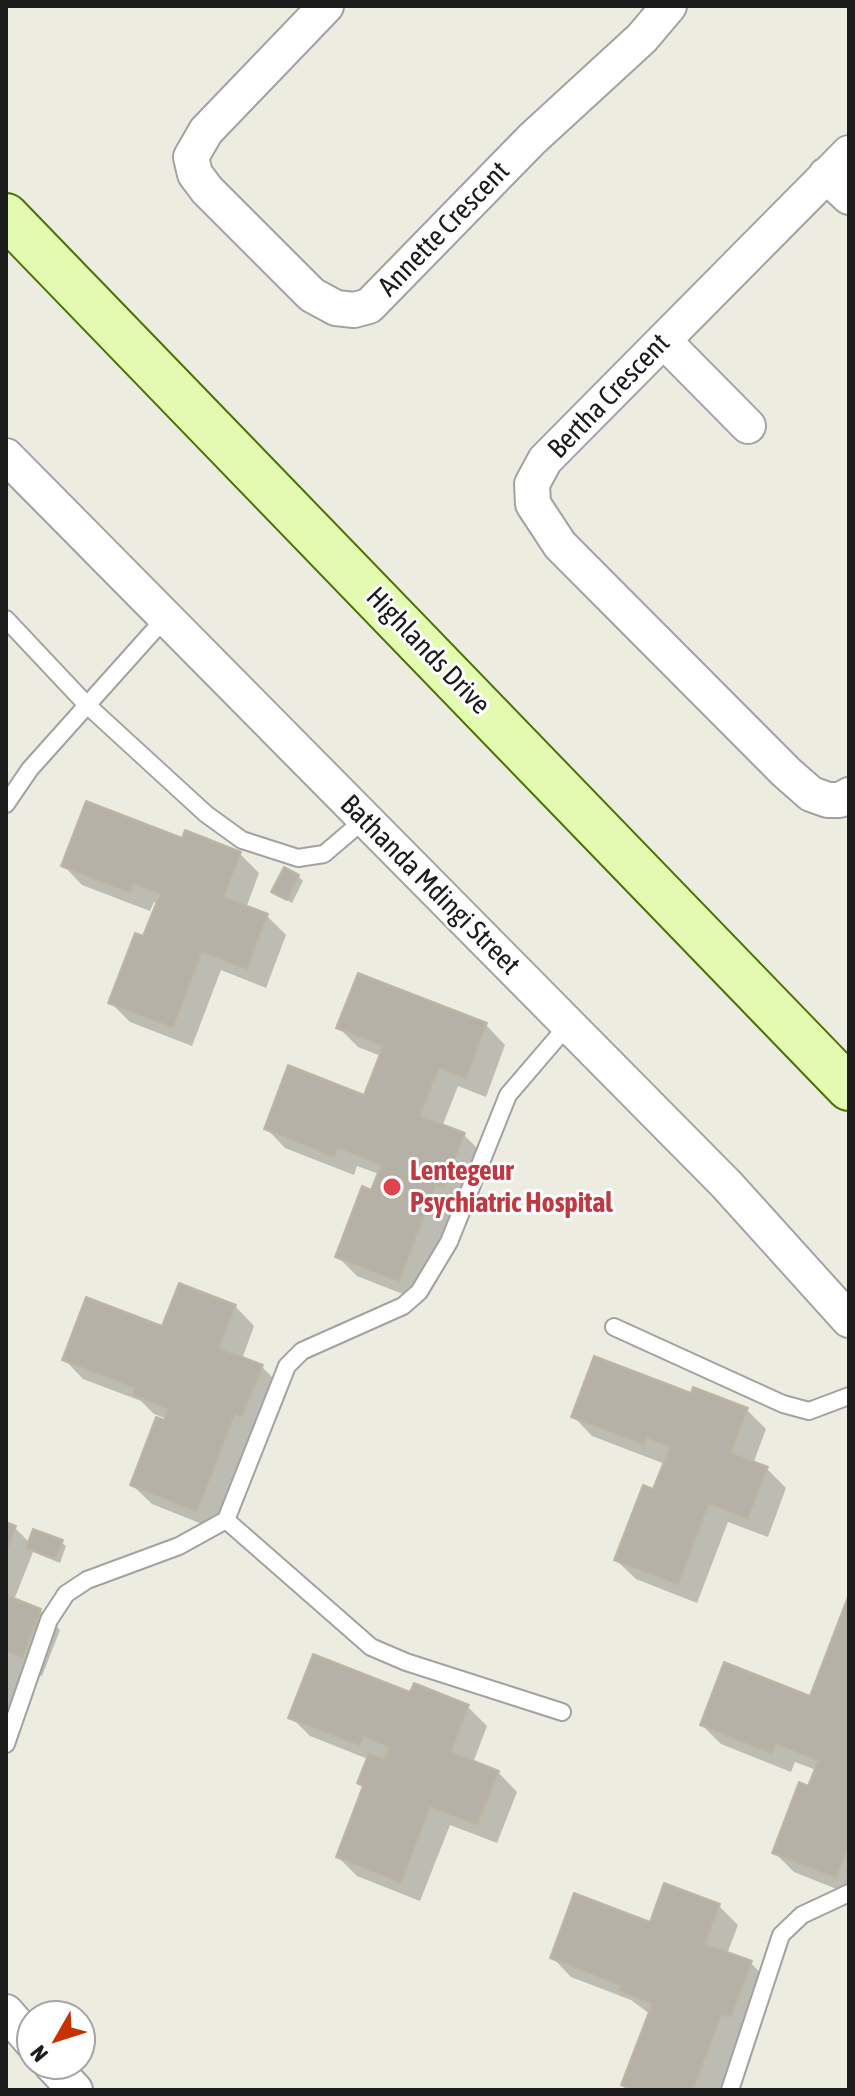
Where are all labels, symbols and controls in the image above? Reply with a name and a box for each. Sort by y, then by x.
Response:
street label: Annette Crescent [371,155,517,303]
street label: Bertha Crescent [541,327,677,465]
street label: Highlands Drive [359,580,497,722]
street label: Bathanda Mdingi Street [333,788,527,982]
place label: Lentegeur Psychiatric Hospital [410,1154,613,1220]
marker: Lentegeur Psychiatric Hospital [381,1176,403,1198]
north arrow [16,2000,96,2080]
text: N [25,2041,53,2067]

